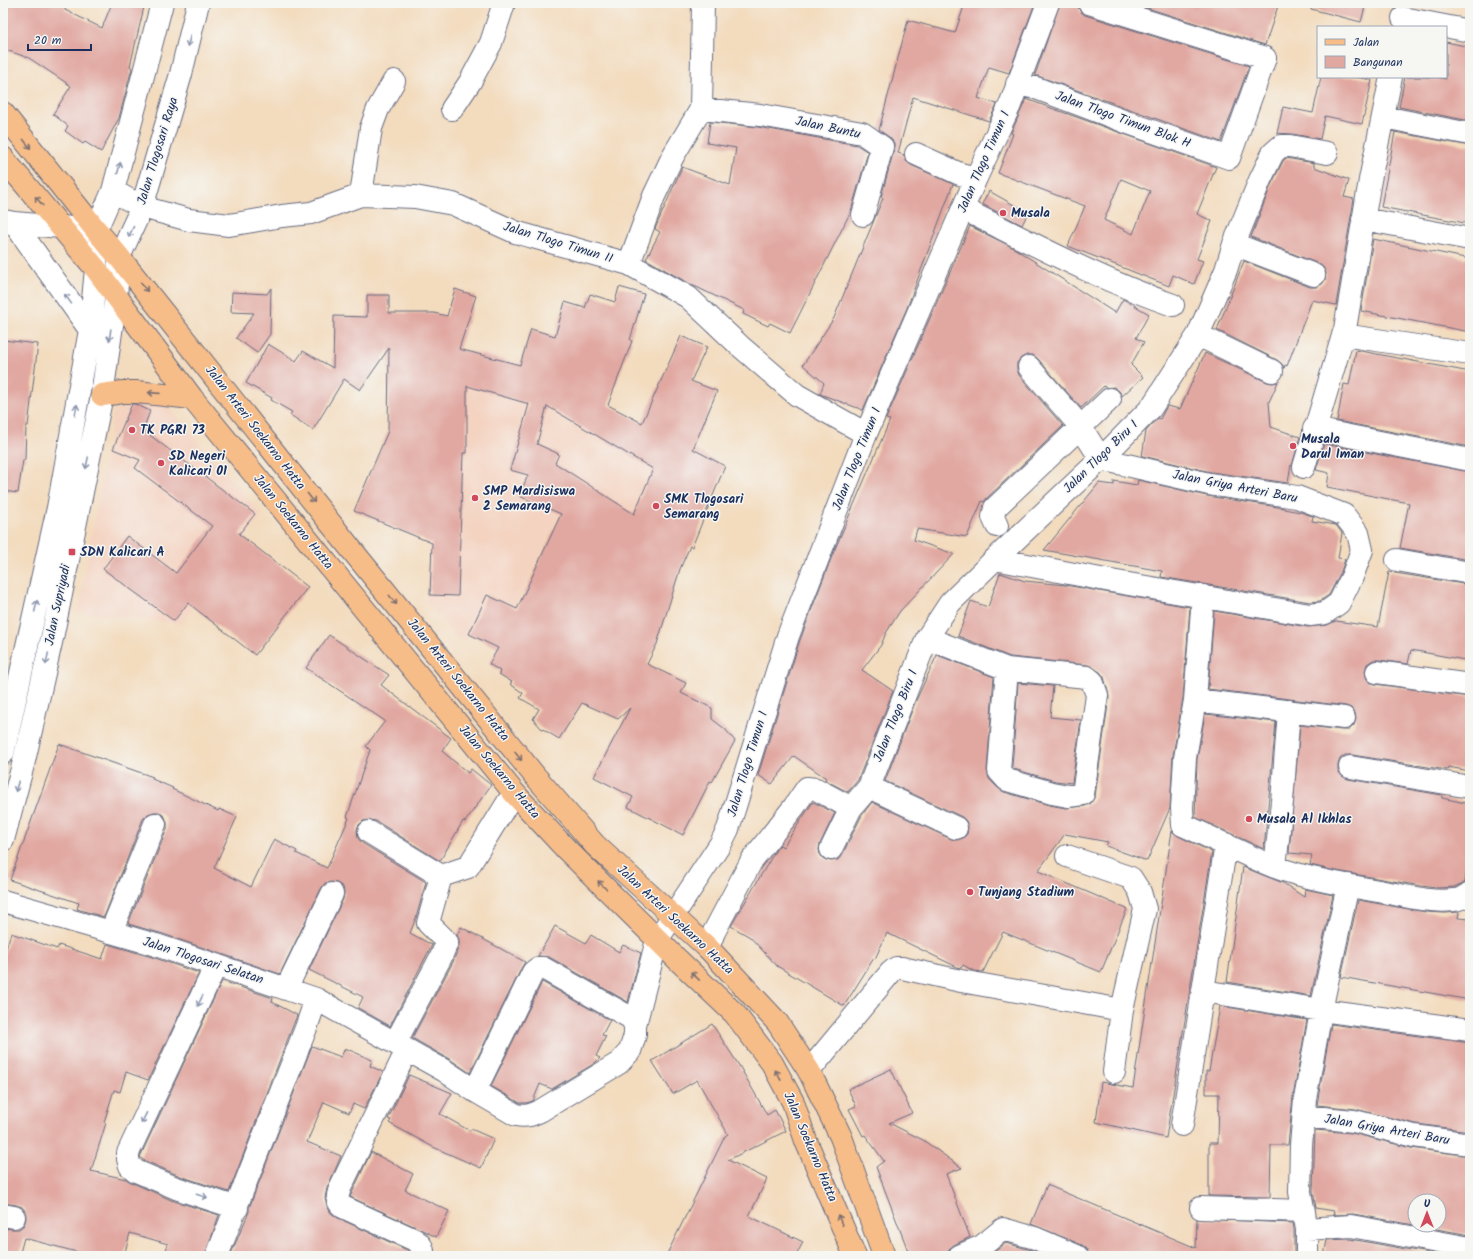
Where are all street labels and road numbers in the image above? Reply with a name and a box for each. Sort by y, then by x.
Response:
street label: Jalan Tlogo Timun Blok H [1052,86,1194,154]
street label: Jalan Tlogosari Raya [132,94,184,208]
street label: Jalan Tlogo Timun I [952,108,1016,216]
street label: Jalan Buntu [793,111,863,145]
street label: Jalan Tlogo Timun II [501,216,615,270]
street label: Jalan Arteri Soekarno Hatta [199,361,311,495]
street label: Jalan Tlogo Timun I [827,404,887,514]
street label: Jalan Tlogo Biru I [1058,415,1144,499]
street label: Jalan Griya Arteri Baru [1171,465,1300,510]
street label: Jalan Soekarno Hatta [248,470,338,574]
street label: Jalan Supriyadi [39,562,77,647]
street label: Jalan Arteri Soekarno Hatta [402,614,514,746]
street label: Jalan Tlogo Biru I [868,667,924,765]
street label: Jalan Tlogo Timun I [722,708,774,820]
street label: Jalan Soekarno Hatta [453,720,545,824]
street label: Jalan Arteri Soekarno Hatta [612,860,738,980]
street label: Jalan Tlogosari Selatan [140,932,266,990]
street label: Jalan Soekarno Hatta [777,1089,843,1205]
street label: Jalan Griya Arteri Baru [1323,1109,1452,1151]

